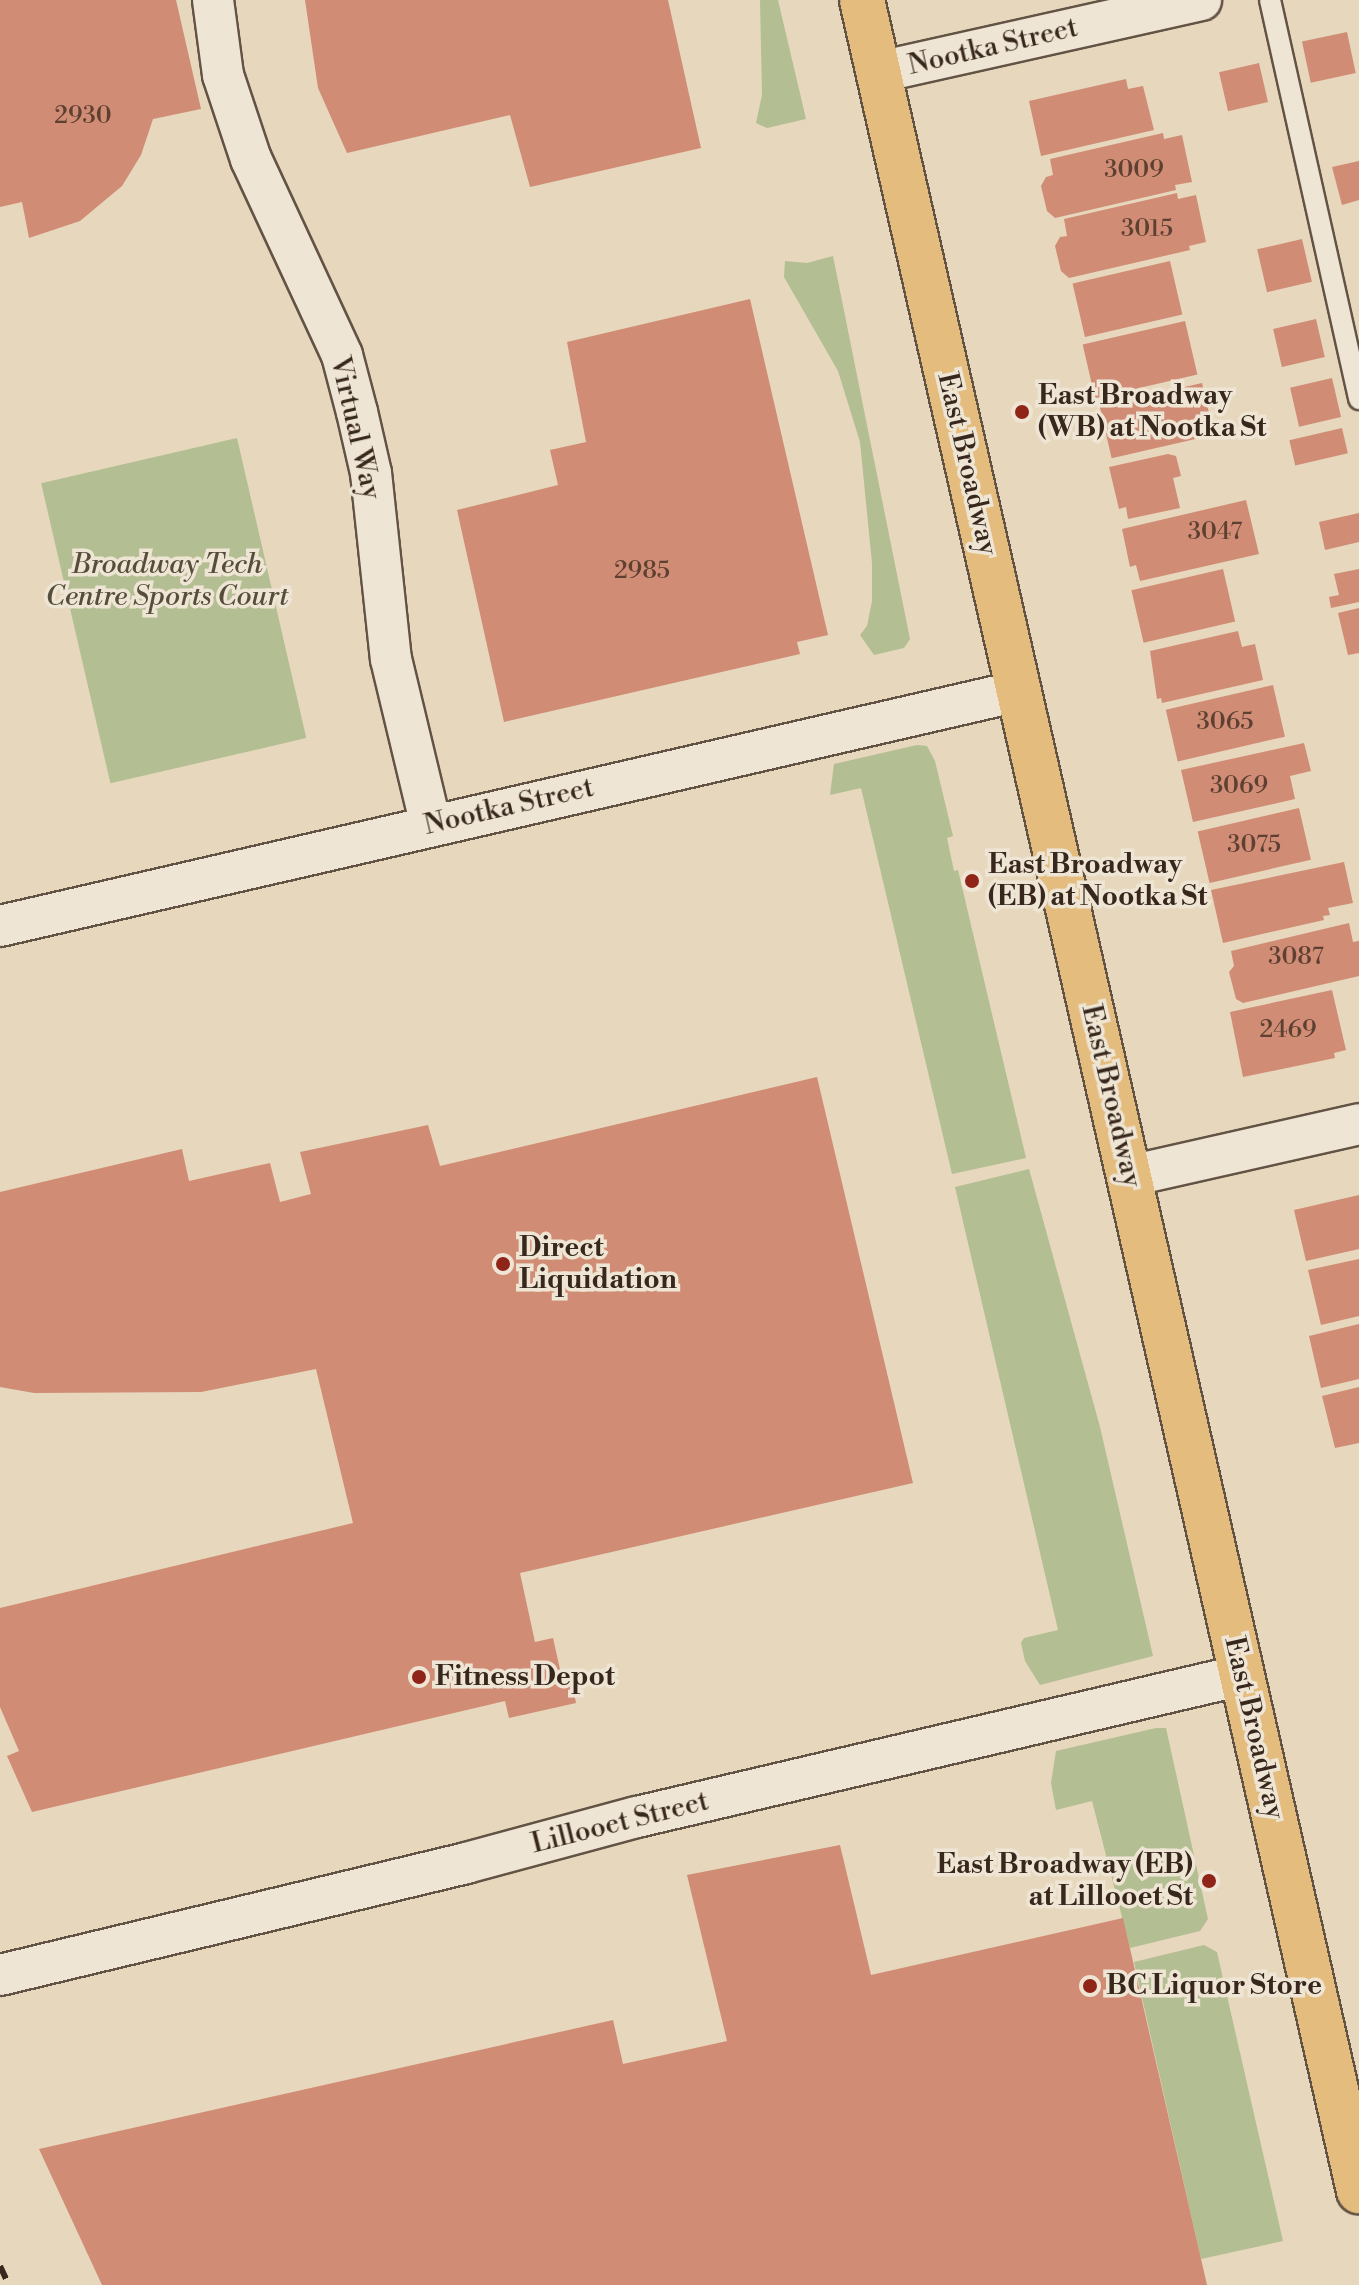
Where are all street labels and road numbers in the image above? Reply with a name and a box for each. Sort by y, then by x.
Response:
street label: Nootka Street [905,11,1081,83]
street label: Virtual Way [322,353,388,503]
street label: East Broadway [930,369,1004,559]
street label: Nootka Street [421,771,597,843]
street label: East Broadway [1074,1001,1148,1191]
street label: East Broadway [1217,1633,1291,1823]
street label: Lillooet Street [528,1785,712,1861]

